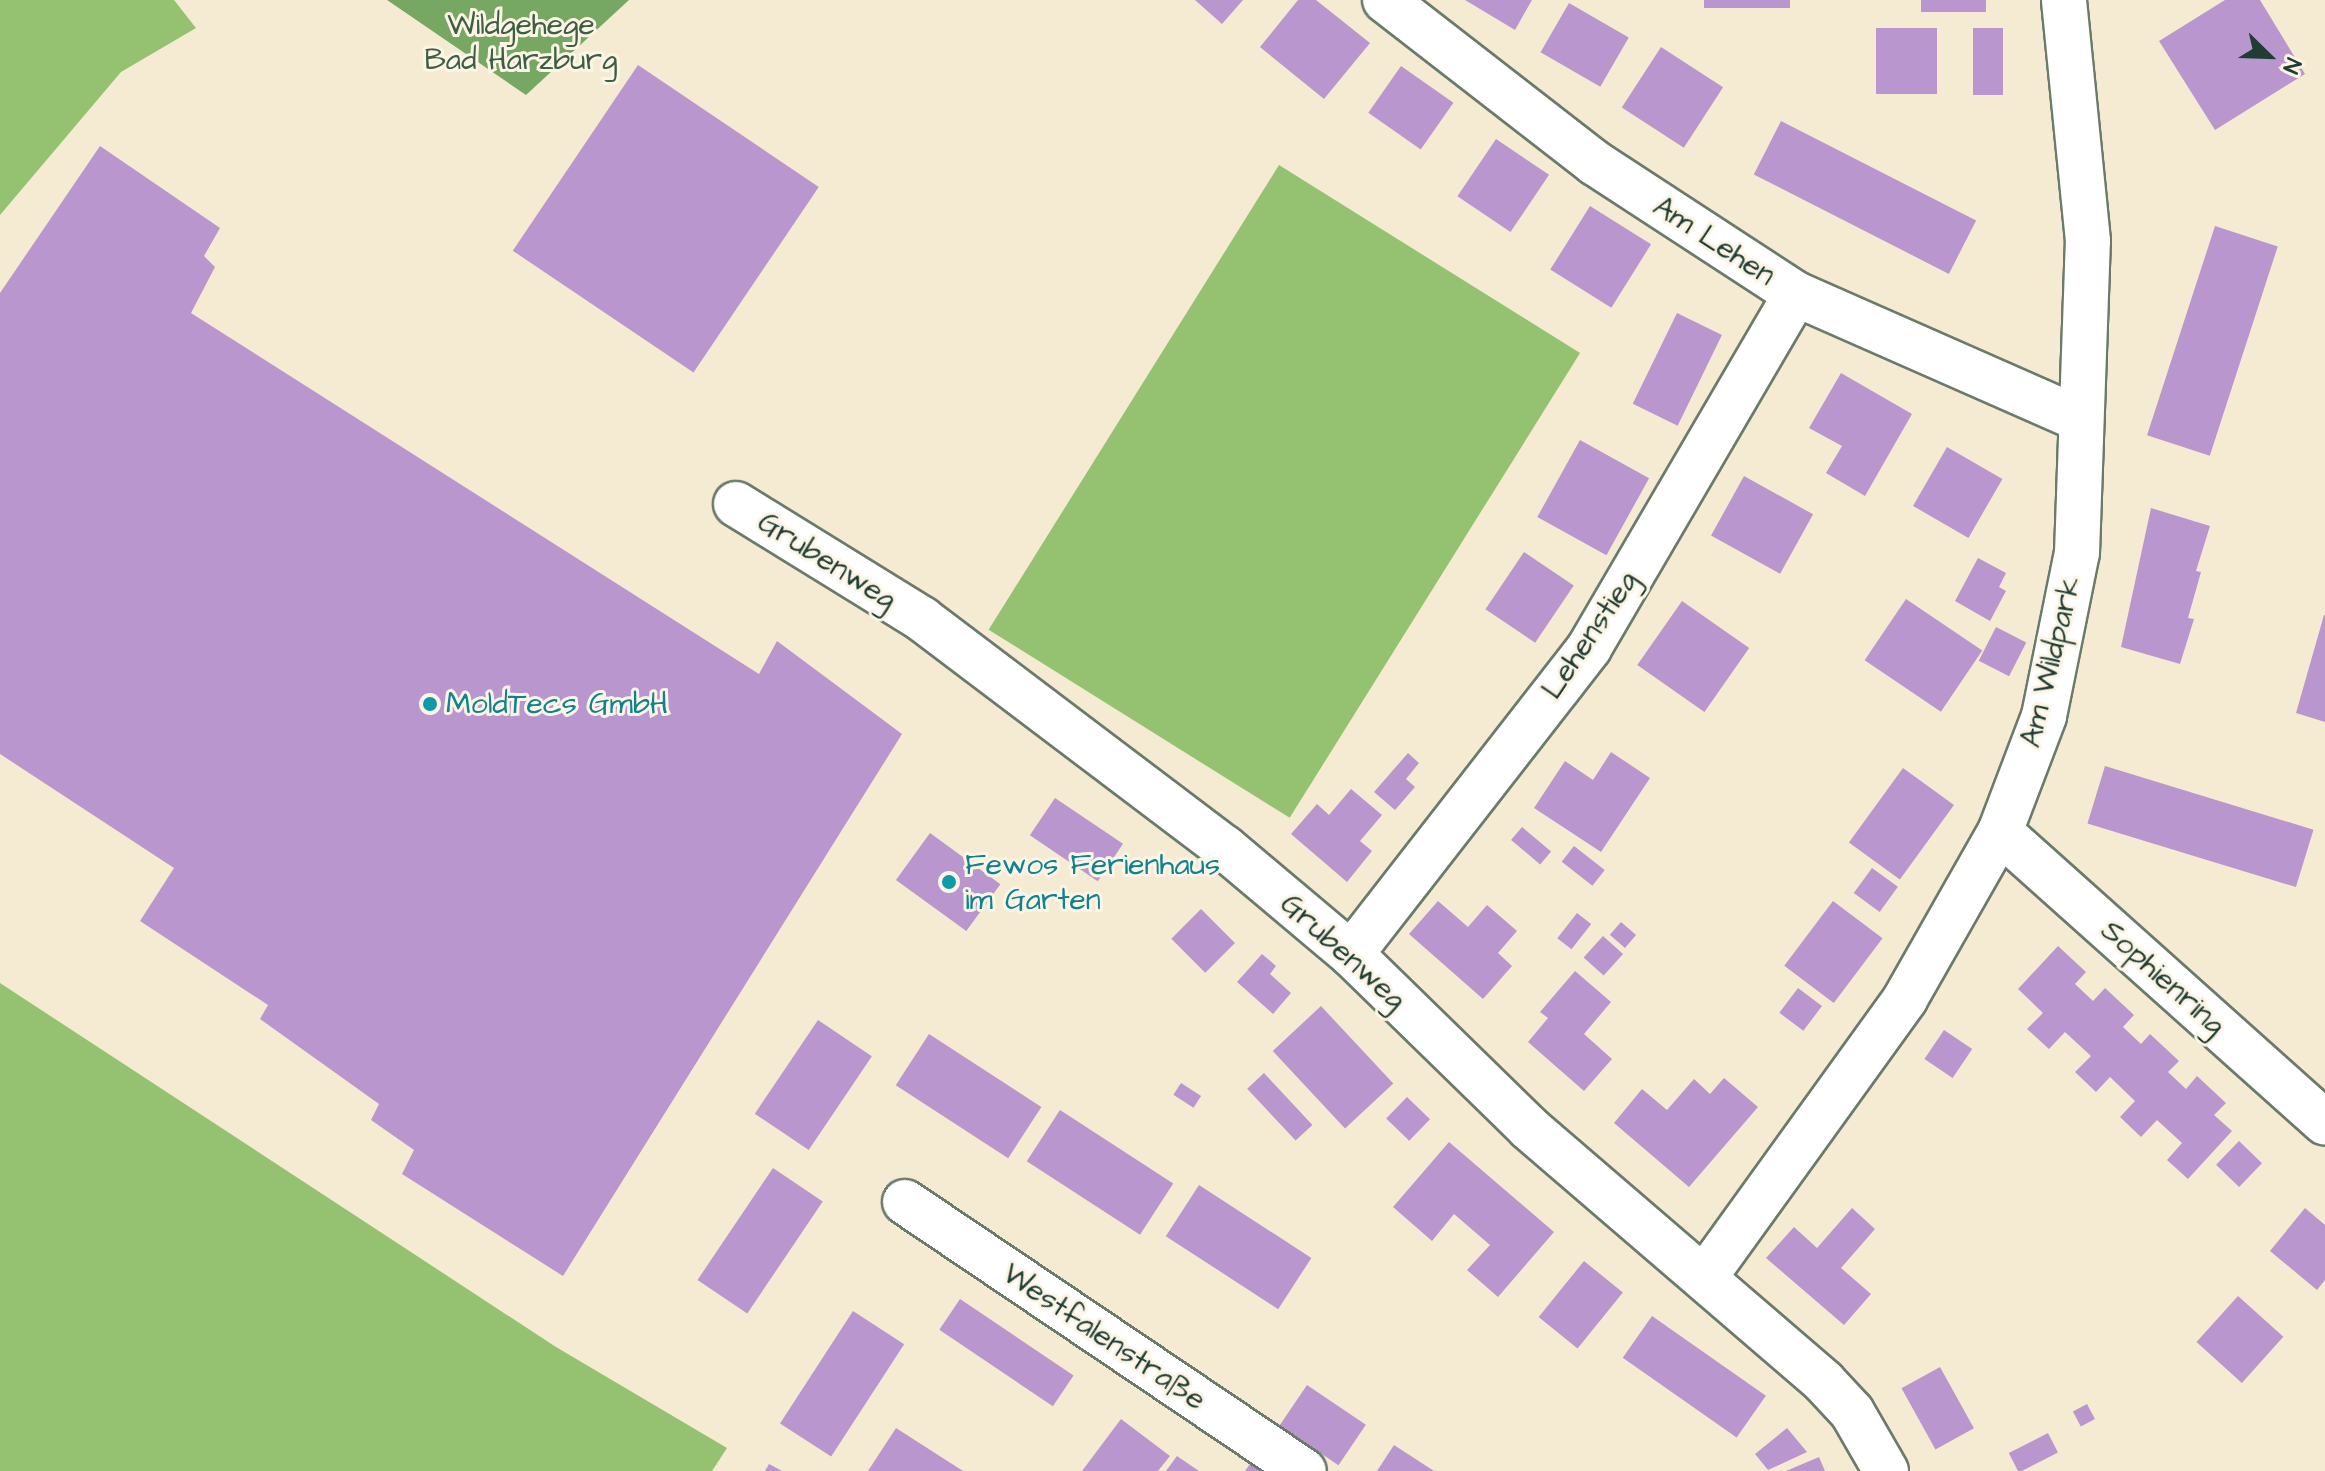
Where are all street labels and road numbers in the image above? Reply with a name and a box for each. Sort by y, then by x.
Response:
street label: Am Lehen [1646,188,1782,294]
street label: Grubenweg [751,504,903,618]
street label: Lehenstieg [1534,564,1646,706]
street label: Am Wildpark [2012,573,2090,751]
street label: Grubenweg [1273,886,1413,1018]
street label: Sophienring [2093,913,2233,1043]
street label: Westfalenstraße [996,1256,1212,1418]

